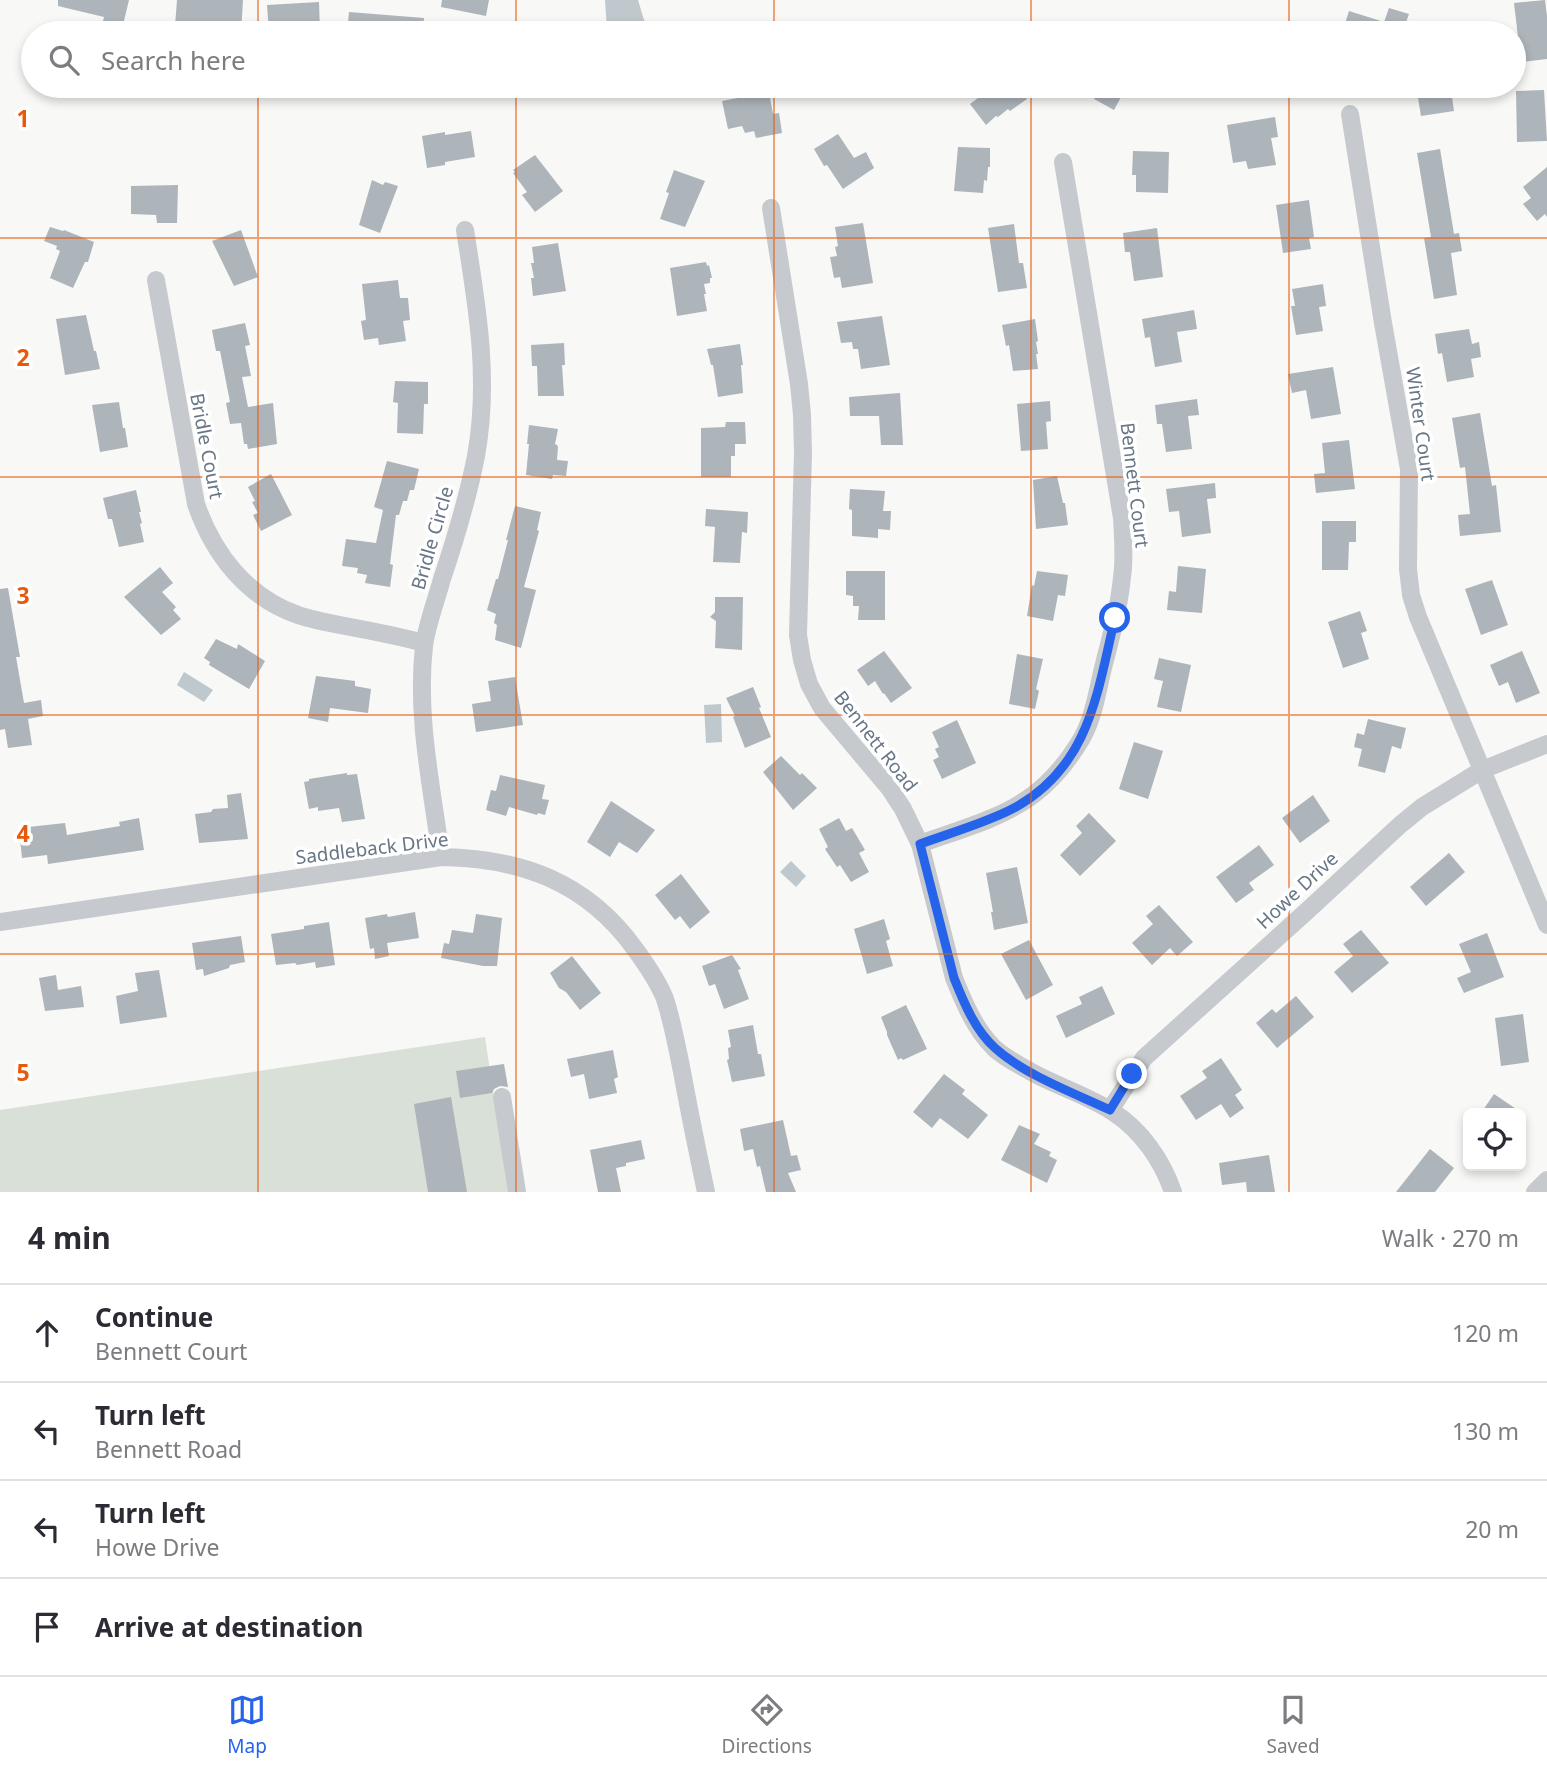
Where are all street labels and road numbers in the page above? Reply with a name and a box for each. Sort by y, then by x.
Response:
street label: Winter Court [1400,365,1442,483]
street label: Bridle Court [184,391,230,501]
street label: Bennett Court [1114,421,1156,549]
street label: Bridle Circle [405,483,459,593]
street label: Bennett Road [828,685,924,797]
street label: Saddleback Drive [294,826,450,870]
street label: Howe Drive [1251,845,1343,935]

